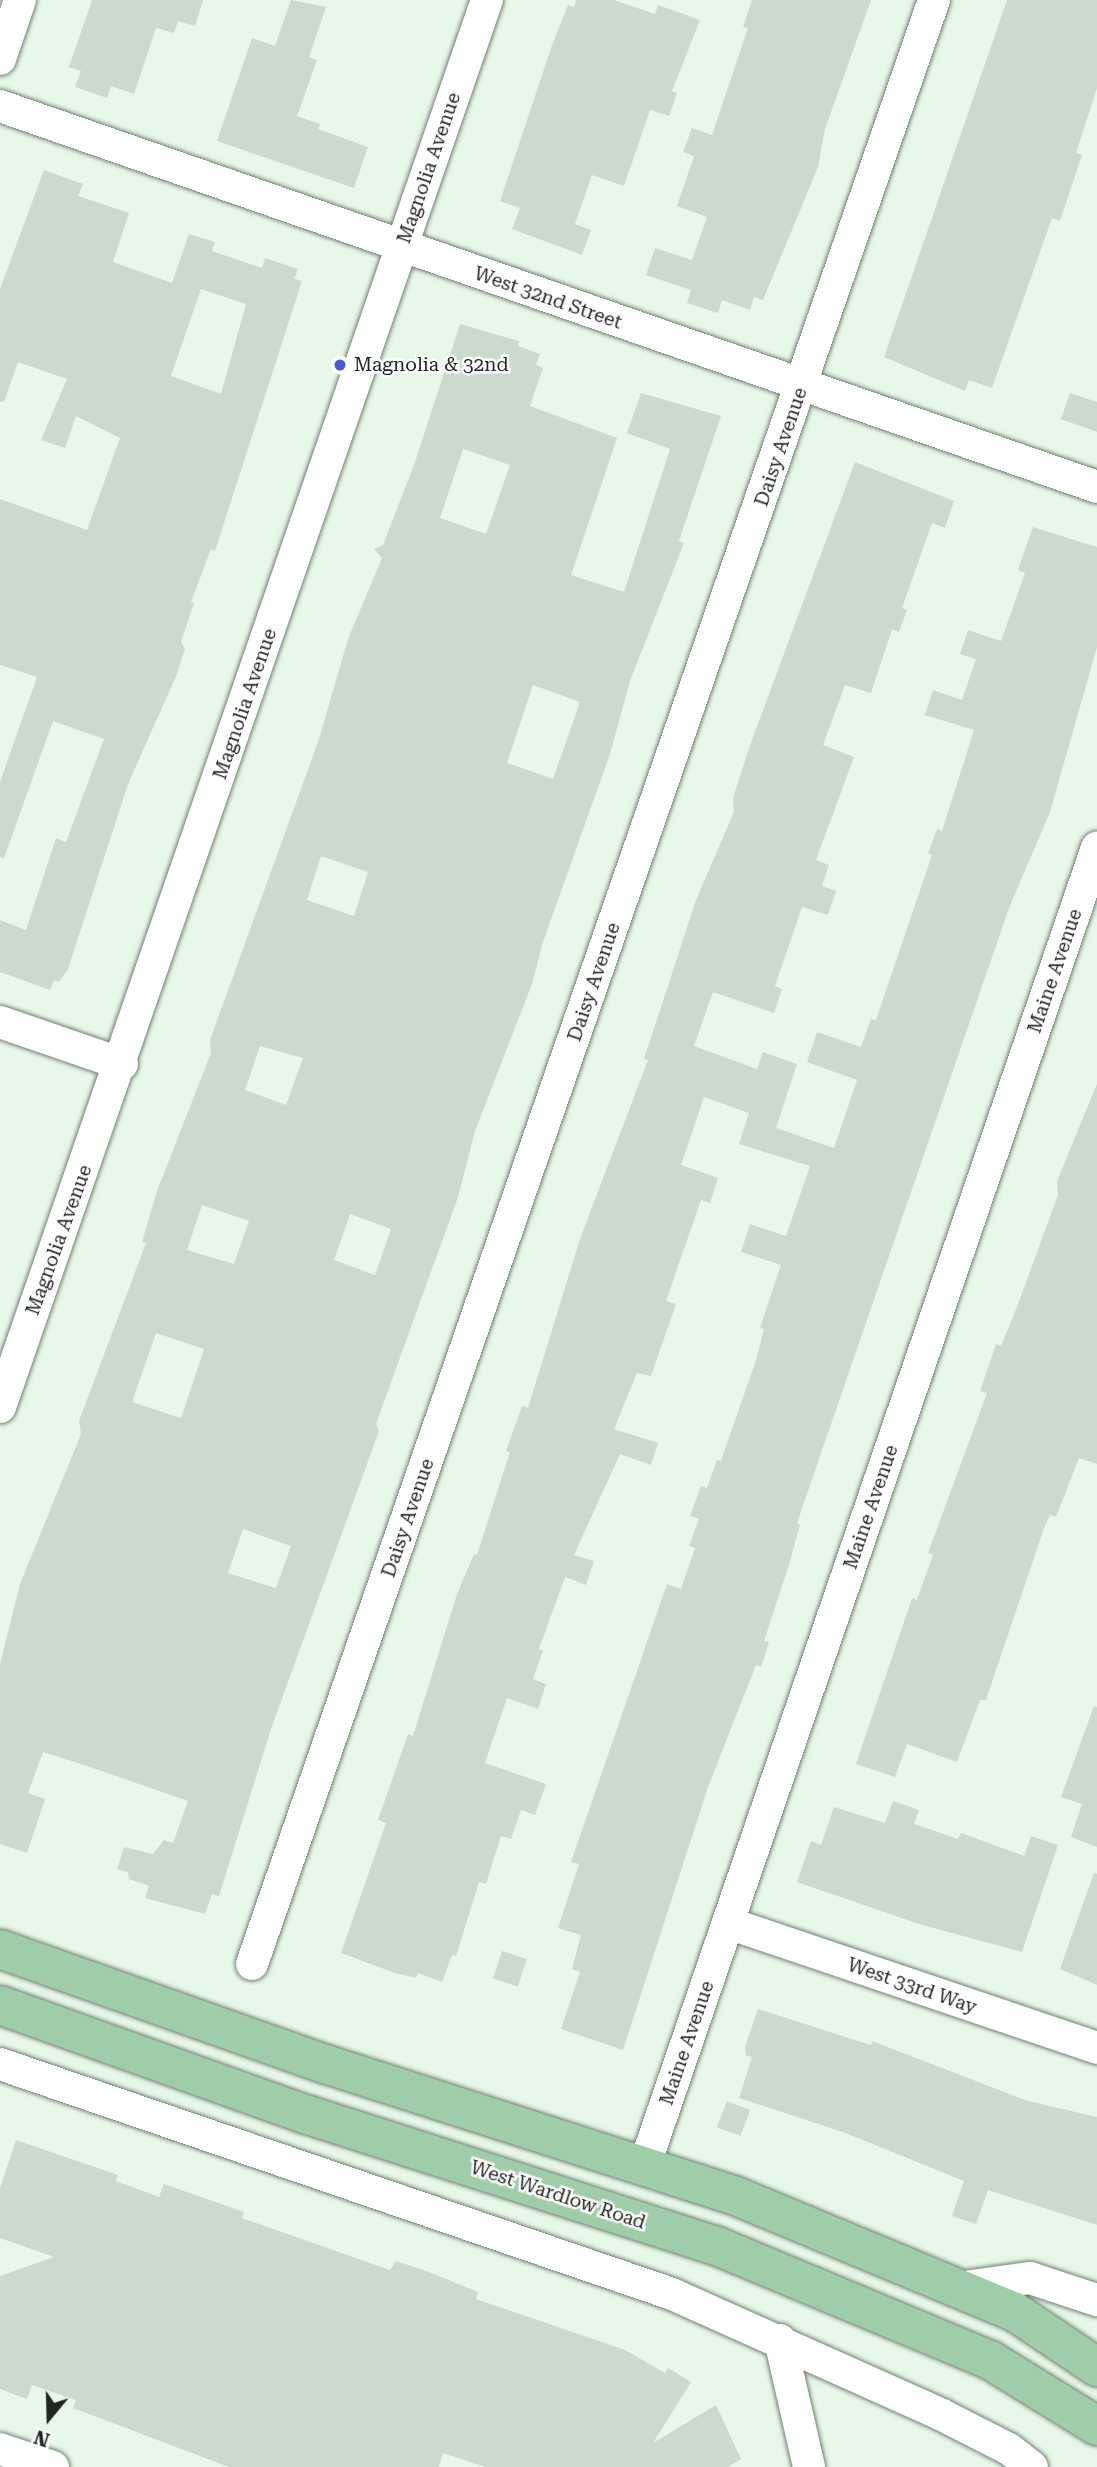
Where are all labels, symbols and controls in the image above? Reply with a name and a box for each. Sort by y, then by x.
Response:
street label: Magnolia Avenue [392,90,466,246]
street label: West 32nd Street [471,262,625,334]
place label: Magnolia & 32nd [354,354,509,376]
marker: Magnolia & 32nd [332,357,348,373]
street label: Daisy Avenue [750,385,812,509]
street label: Magnolia Avenue [208,626,282,782]
street label: Maine Avenue [1023,906,1087,1036]
street label: Daisy Avenue [563,920,625,1044]
street label: Magnolia Avenue [21,1162,97,1318]
street label: Maine Avenue [839,1442,903,1572]
street label: Daisy Avenue [377,1456,439,1580]
street label: West 33rd Way [844,1953,980,2019]
street label: Maine Avenue [655,1978,719,2108]
street label: West Wardlow Road [468,2156,648,2234]
north arrow [14,2383,84,2453]
text: N [31,2425,53,2452]

